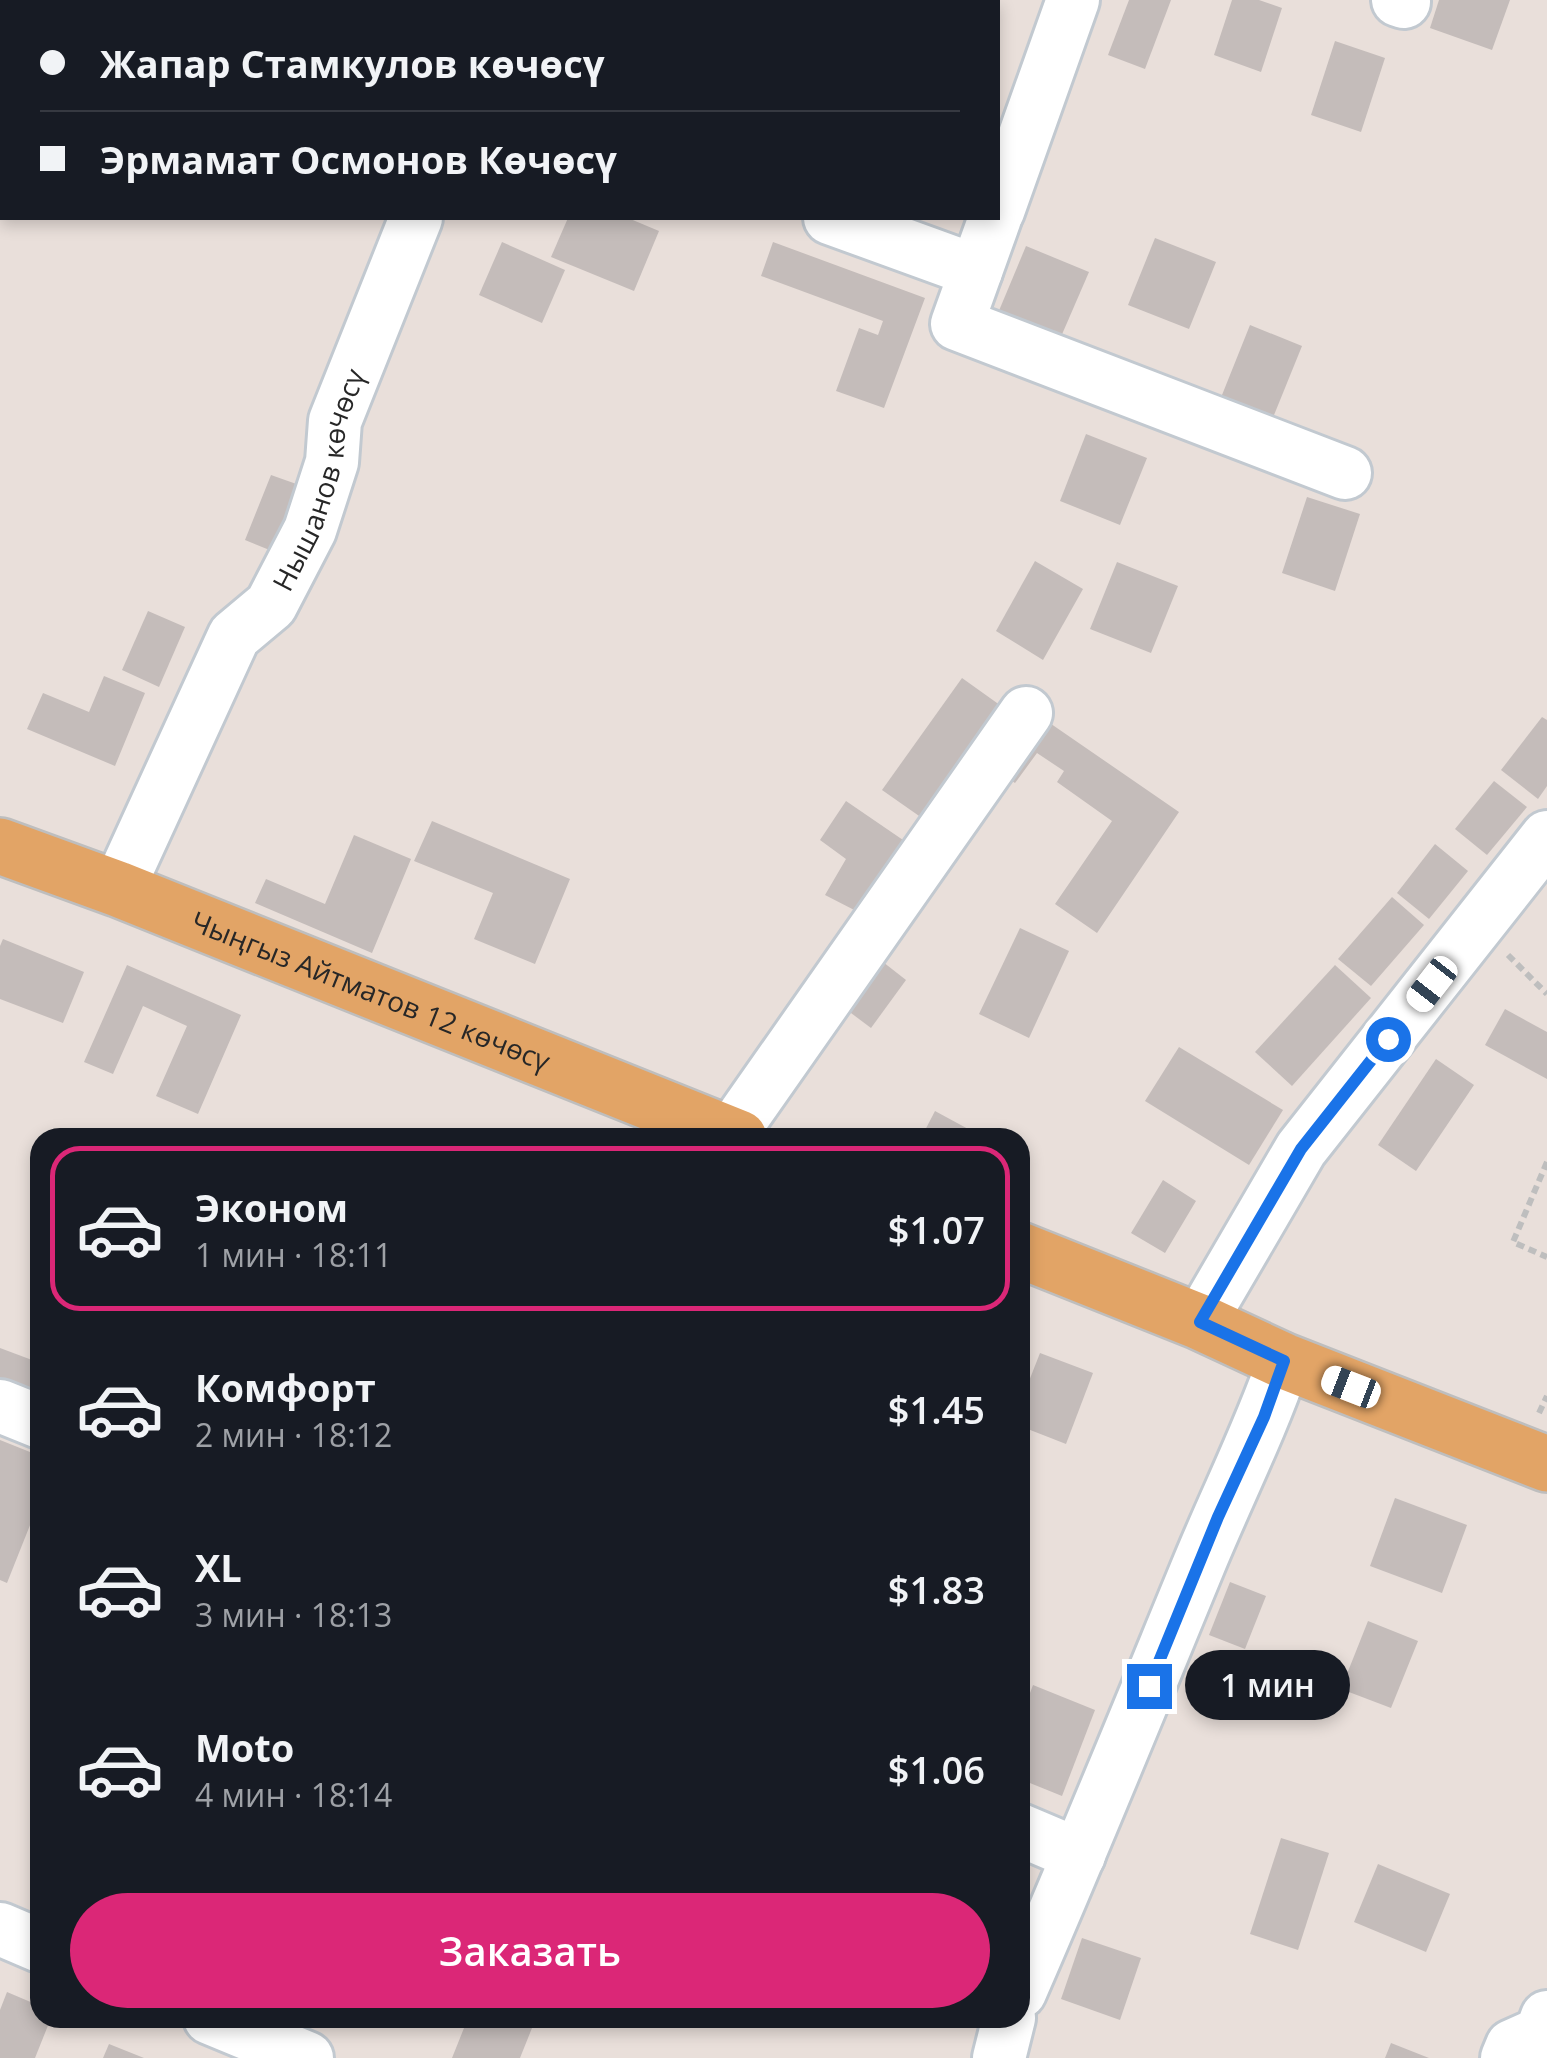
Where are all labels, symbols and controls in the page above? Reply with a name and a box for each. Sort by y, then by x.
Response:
text: Жапар Стамкулов көчөсү [100,37,605,89]
text: Эрмамат Осмонов Көчөсү [100,133,617,185]
street label: Нышанов көчөсү [263,363,373,597]
street label: Чыңгыз Айтматов 12 көчөсү [186,901,556,1079]
car [1402,951,1462,1017]
route start [1366,1017,1411,1062]
text: Эконом [195,1181,348,1233]
icon: car [75,1184,165,1274]
text: $1.07 [888,1203,985,1255]
text: 1 мин · 18:11 [195,1233,392,1276]
text: Комфорт [195,1361,376,1413]
car [1318,1362,1384,1412]
icon: car [75,1364,165,1454]
text: $1.45 [888,1383,985,1435]
text: 2 мин · 18:12 [195,1413,392,1456]
text: XL [195,1541,242,1593]
icon: car [75,1544,165,1634]
text: $1.83 [888,1563,985,1615]
text: 3 мин · 18:13 [195,1593,392,1636]
callout: 1 мин [1184,1651,1349,1721]
text: 1 мин [1220,1663,1315,1706]
route end [1127,1664,1172,1709]
text: Moto [195,1721,294,1773]
icon: car [75,1724,165,1814]
text: $1.06 [888,1743,985,1795]
text: 4 мин · 18:14 [195,1773,392,1816]
button: Заказать [70,1893,990,2008]

